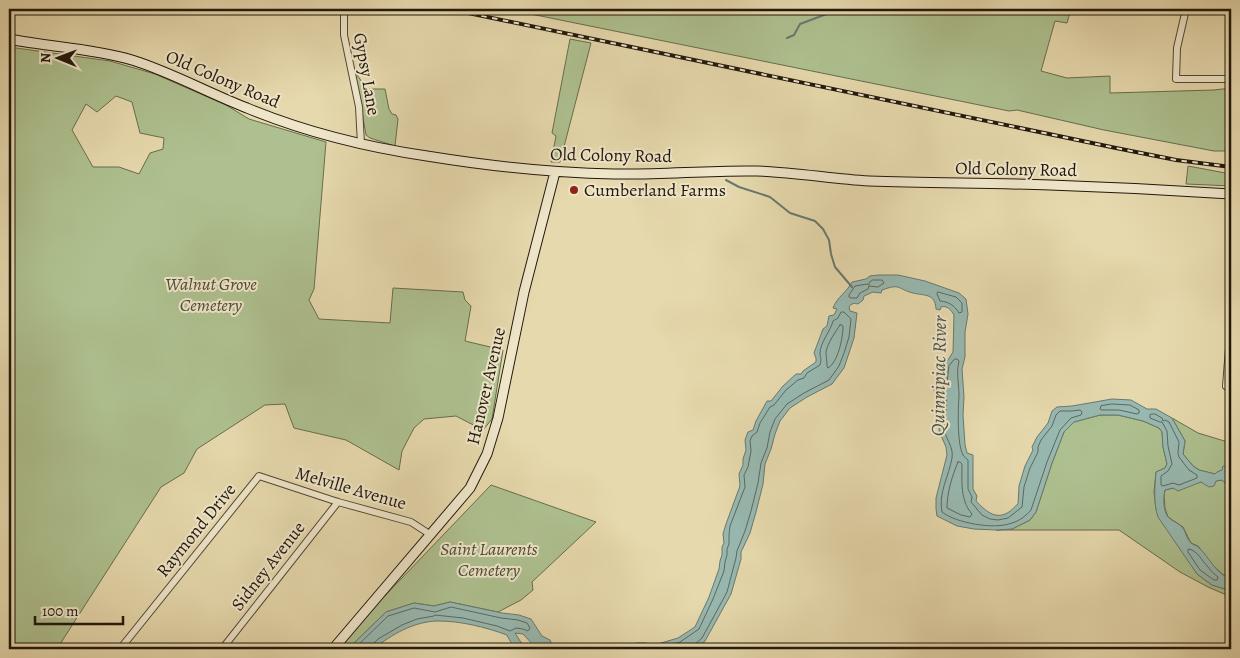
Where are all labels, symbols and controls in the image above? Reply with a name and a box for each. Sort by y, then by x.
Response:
street label: Gypsy Lane [348,31,386,117]
north arrow [32,32,82,82]
street label: Old Colony Road [162,44,284,114]
text: N [36,53,55,63]
street label: Old Colony Road [550,142,672,168]
street label: Old Colony Road [955,156,1077,182]
place label: Cumberland Farms [584,178,726,202]
marker: Cumberland Farms [568,184,580,196]
park label: Walnut Grove Cemetery [165,272,257,317]
water label: Quinnipiac River [925,314,953,436]
street label: Hanover Avenue [461,325,511,447]
street label: Melville Avenue [293,461,409,515]
street label: Raymond Drive [151,478,241,582]
street label: Sidney Avenue [226,516,310,616]
park label: Saint Laurents Cemetery [440,537,538,582]
scale bar [35,593,122,625]
text: 100 m [42,601,79,621]

